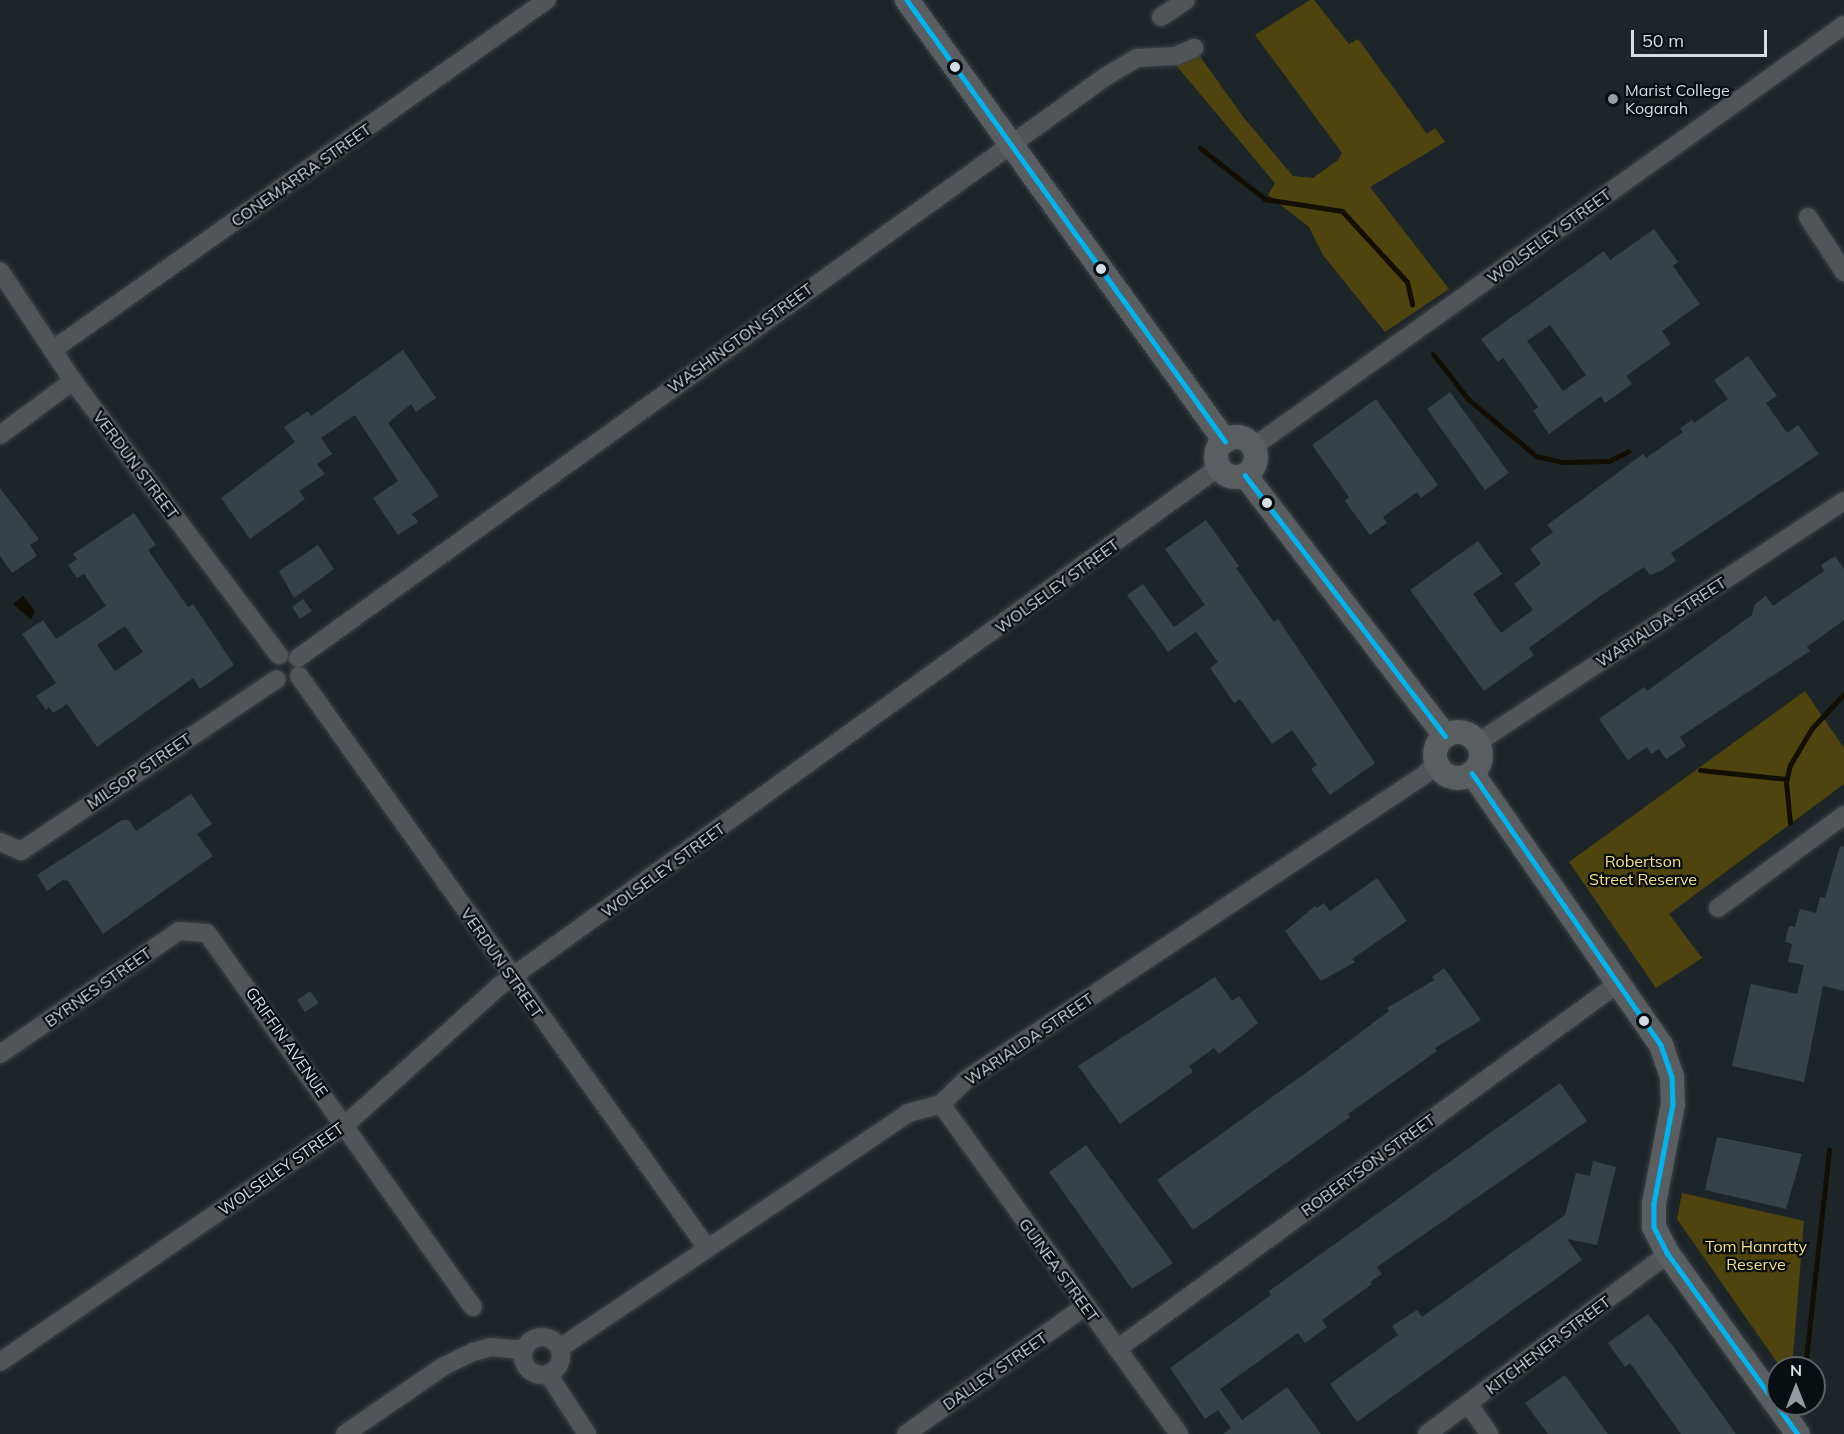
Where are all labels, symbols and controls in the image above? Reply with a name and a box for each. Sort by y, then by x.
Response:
scale bar [1634,18,1770,56]
text: 50 m [1642,29,1684,52]
unlabelled marker [949,61,961,73]
place label: Marist College Kogarah [1625,80,1730,118]
marker: Marist College Kogarah [1606,92,1620,106]
street label: CONEMARRA STREET [227,119,375,231]
street label: WOLSELEY STREET [1483,185,1615,287]
unlabelled marker [1095,263,1107,275]
street label: WASHINGTON STREET [664,279,816,397]
street label: VERDUN STREET [89,407,183,523]
unlabelled marker [1261,497,1273,509]
street label: WOLSELEY STREET [991,535,1123,637]
street label: WARIALDA STREET [1593,573,1729,671]
street label: MILSOP STREET [83,729,195,813]
street label: WOLSELEY STREET [597,819,729,921]
park label: Robertson Street Reserve [1589,851,1697,889]
street label: VERDUN STREET [457,904,547,1022]
street label: BYRNES STREET [41,943,155,1031]
street label: GRIFFIN AVENUE [242,983,332,1101]
street label: WARIALDA STREET [961,989,1097,1089]
unlabelled marker [1638,1015,1650,1027]
street label: ROBERTSON STREET [1297,1110,1439,1220]
street label: WOLSELEY STREET [215,1119,347,1219]
street label: GUINEA STREET [1015,1214,1103,1326]
park label: Tom Hanratty Reserve [1705,1236,1807,1274]
street label: KITCHENER STREET [1482,1292,1614,1398]
street label: DALLEY STREET [939,1328,1051,1414]
north arrow [1766,1356,1826,1416]
text: N [1790,1360,1802,1380]

